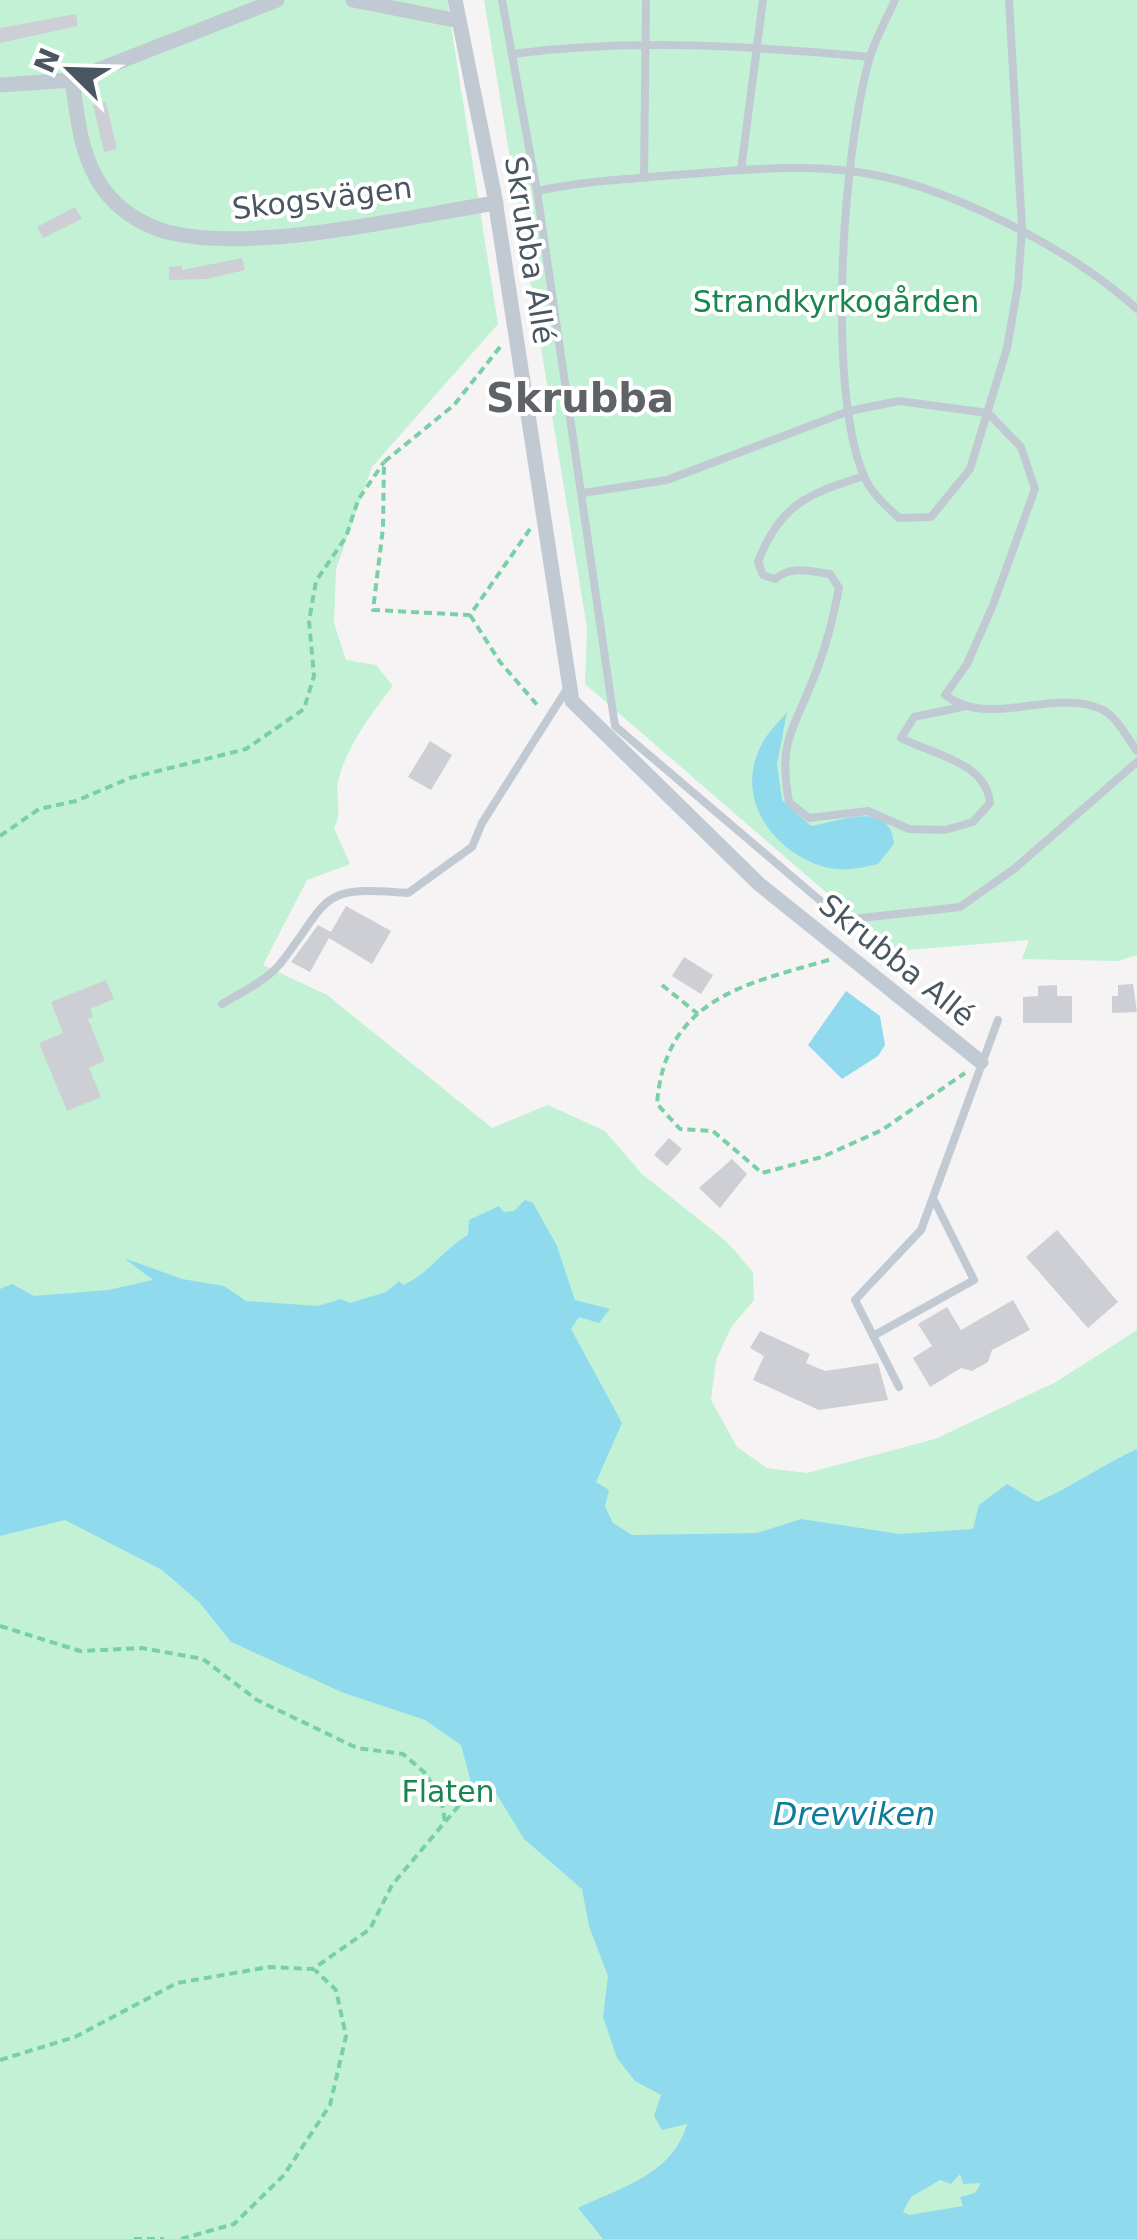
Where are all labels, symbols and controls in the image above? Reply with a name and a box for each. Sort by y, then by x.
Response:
north arrow [20,20,120,120]
text: N [28,43,67,78]
street label: Skrubba Allé [498,154,562,346]
street label: Skogsvägen [230,170,414,226]
park label: Strandkyrkogården [693,284,979,319]
district label: Skrubba [486,375,674,421]
street label: Skrubba Allé [812,887,982,1033]
park label: Flaten [401,1774,495,1809]
water label: Drevviken [773,1795,935,1833]

